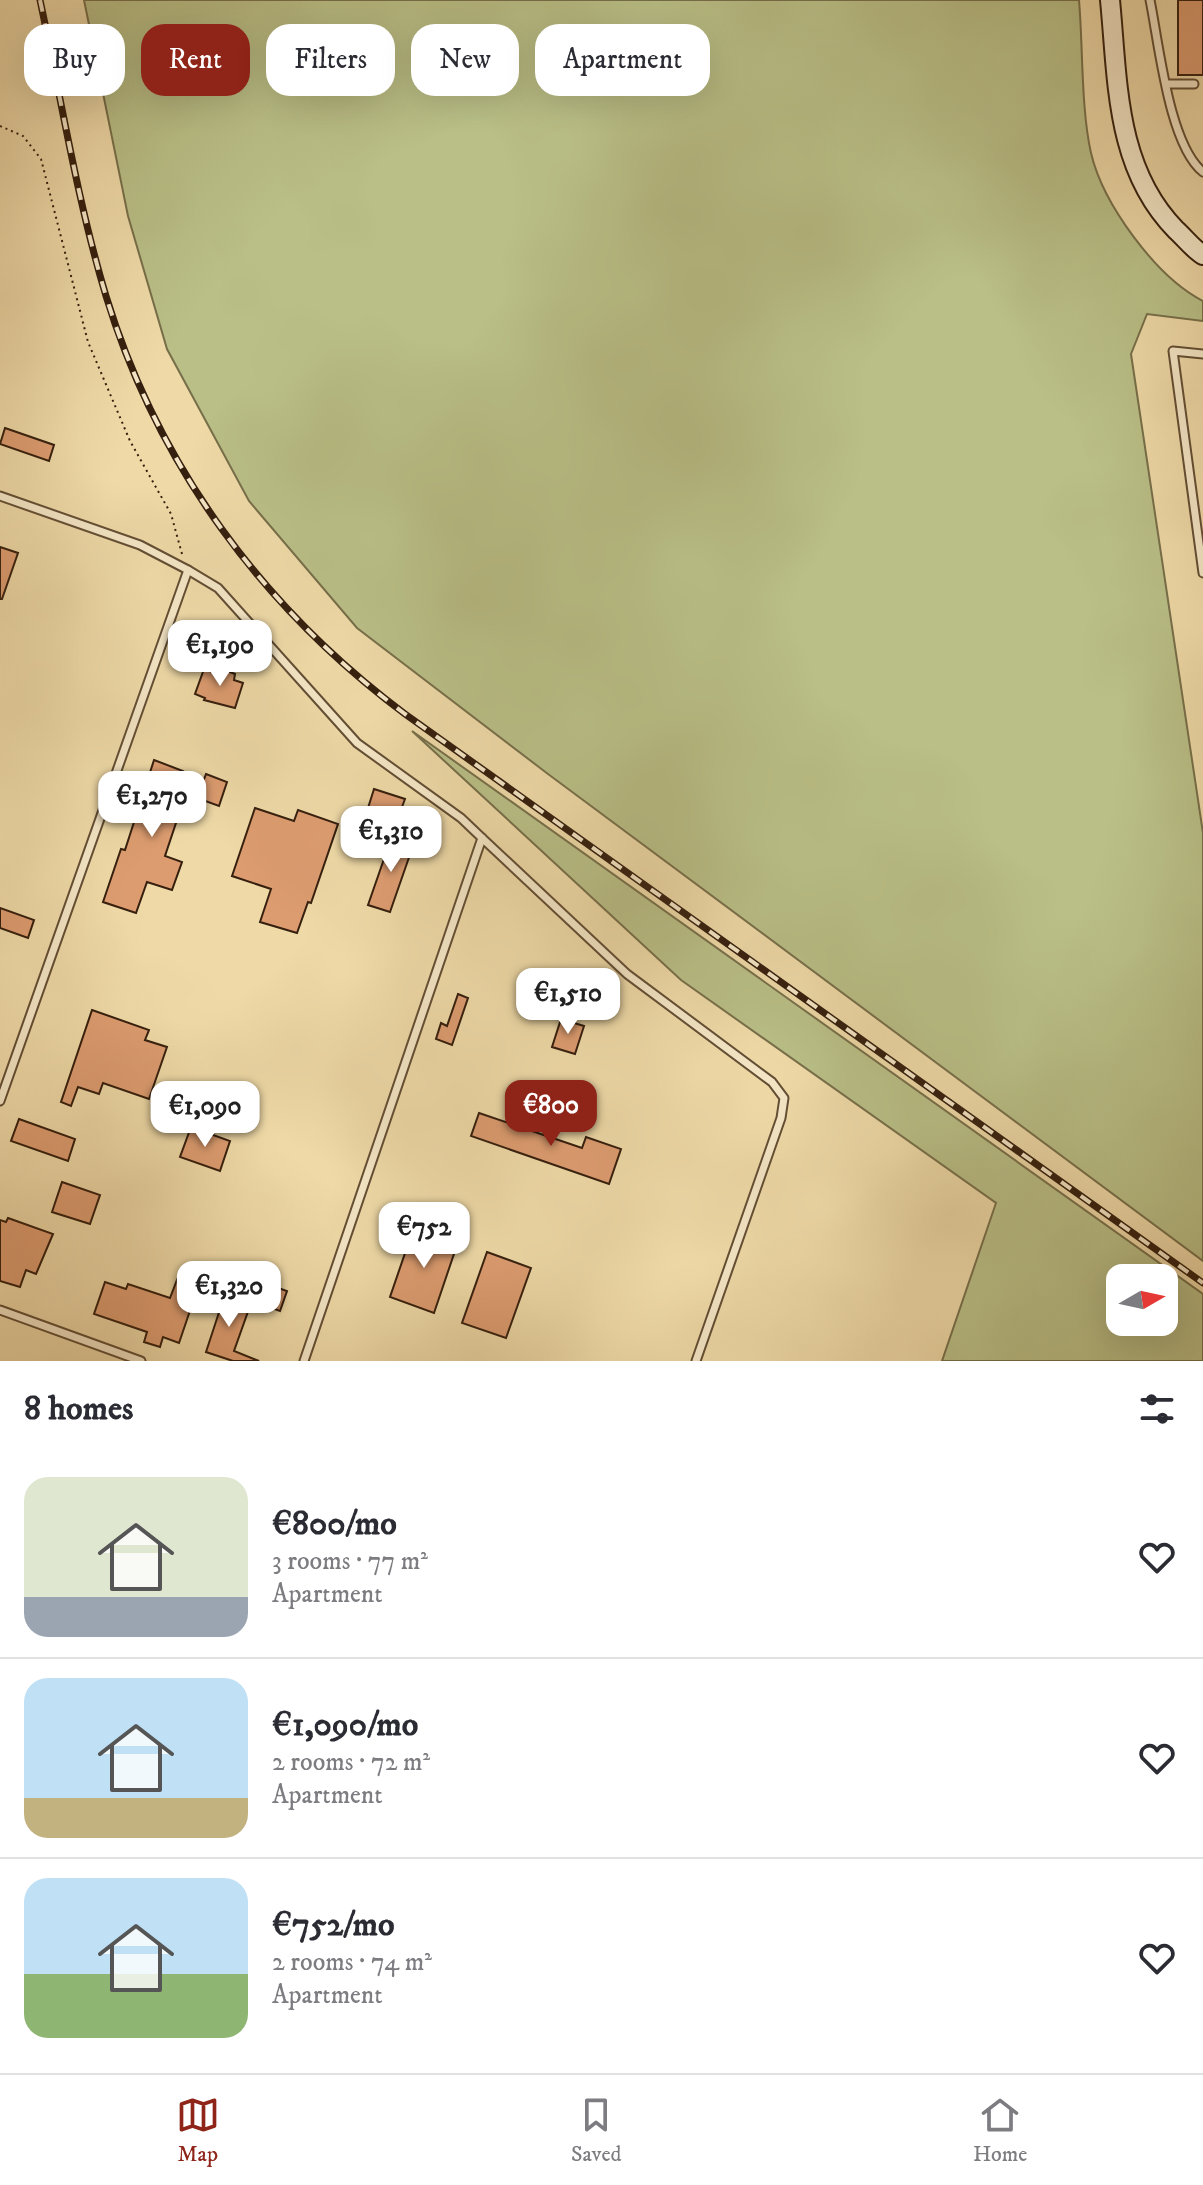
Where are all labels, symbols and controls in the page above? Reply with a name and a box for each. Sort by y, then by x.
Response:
chip: Buy [24,24,125,96]
chip: Rent [141,24,250,96]
chip: Filters [266,24,395,96]
chip: New [411,24,519,96]
chip: Apartment [535,24,710,96]
pin: €1,190 [155,620,285,688]
text: €1,190 [186,629,254,662]
pin: €1,270 [87,771,217,839]
text: €1,270 [116,780,188,813]
pin: €1,310 [326,806,456,874]
text: €1,310 [359,815,423,848]
pin: €1,510 [503,968,633,1036]
text: €1,510 [534,977,602,1010]
pin: €800 [504,1080,598,1148]
pin: €1,090 [140,1081,270,1149]
text: €800 [523,1089,579,1122]
text: €1,090 [169,1090,241,1123]
pin: €752 [377,1202,471,1270]
text: €752 [397,1211,451,1244]
pin: €1,320 [164,1261,294,1329]
north arrow [1106,1264,1178,1336]
map controls [1106,1264,1178,1336]
text: €1,320 [195,1270,263,1303]
icon: filters [1135,1387,1179,1431]
text: 8 homes [24,1388,133,1430]
text: €800/mo [272,1503,397,1545]
icon: home [88,1509,184,1605]
icon: heart [1135,1535,1179,1579]
text: 3 rooms · 77 m² [272,1545,428,1578]
text: Apartment [272,1578,383,1611]
text: €1,090/mo [272,1704,418,1746]
icon: home [88,1710,184,1806]
icon: heart [1135,1736,1179,1780]
text: 2 rooms · 72 m² [272,1746,430,1779]
text: Apartment [272,1779,383,1812]
text: €752/mo [272,1904,395,1946]
icon: home [88,1910,184,2006]
icon: heart [1135,1936,1179,1980]
text: 2 rooms · 74 m² [272,1946,432,1979]
text: Apartment [272,1979,383,2012]
tab: Map [176,2093,220,2168]
tab: Saved [571,2093,622,2168]
tab: Home [973,2093,1027,2168]

